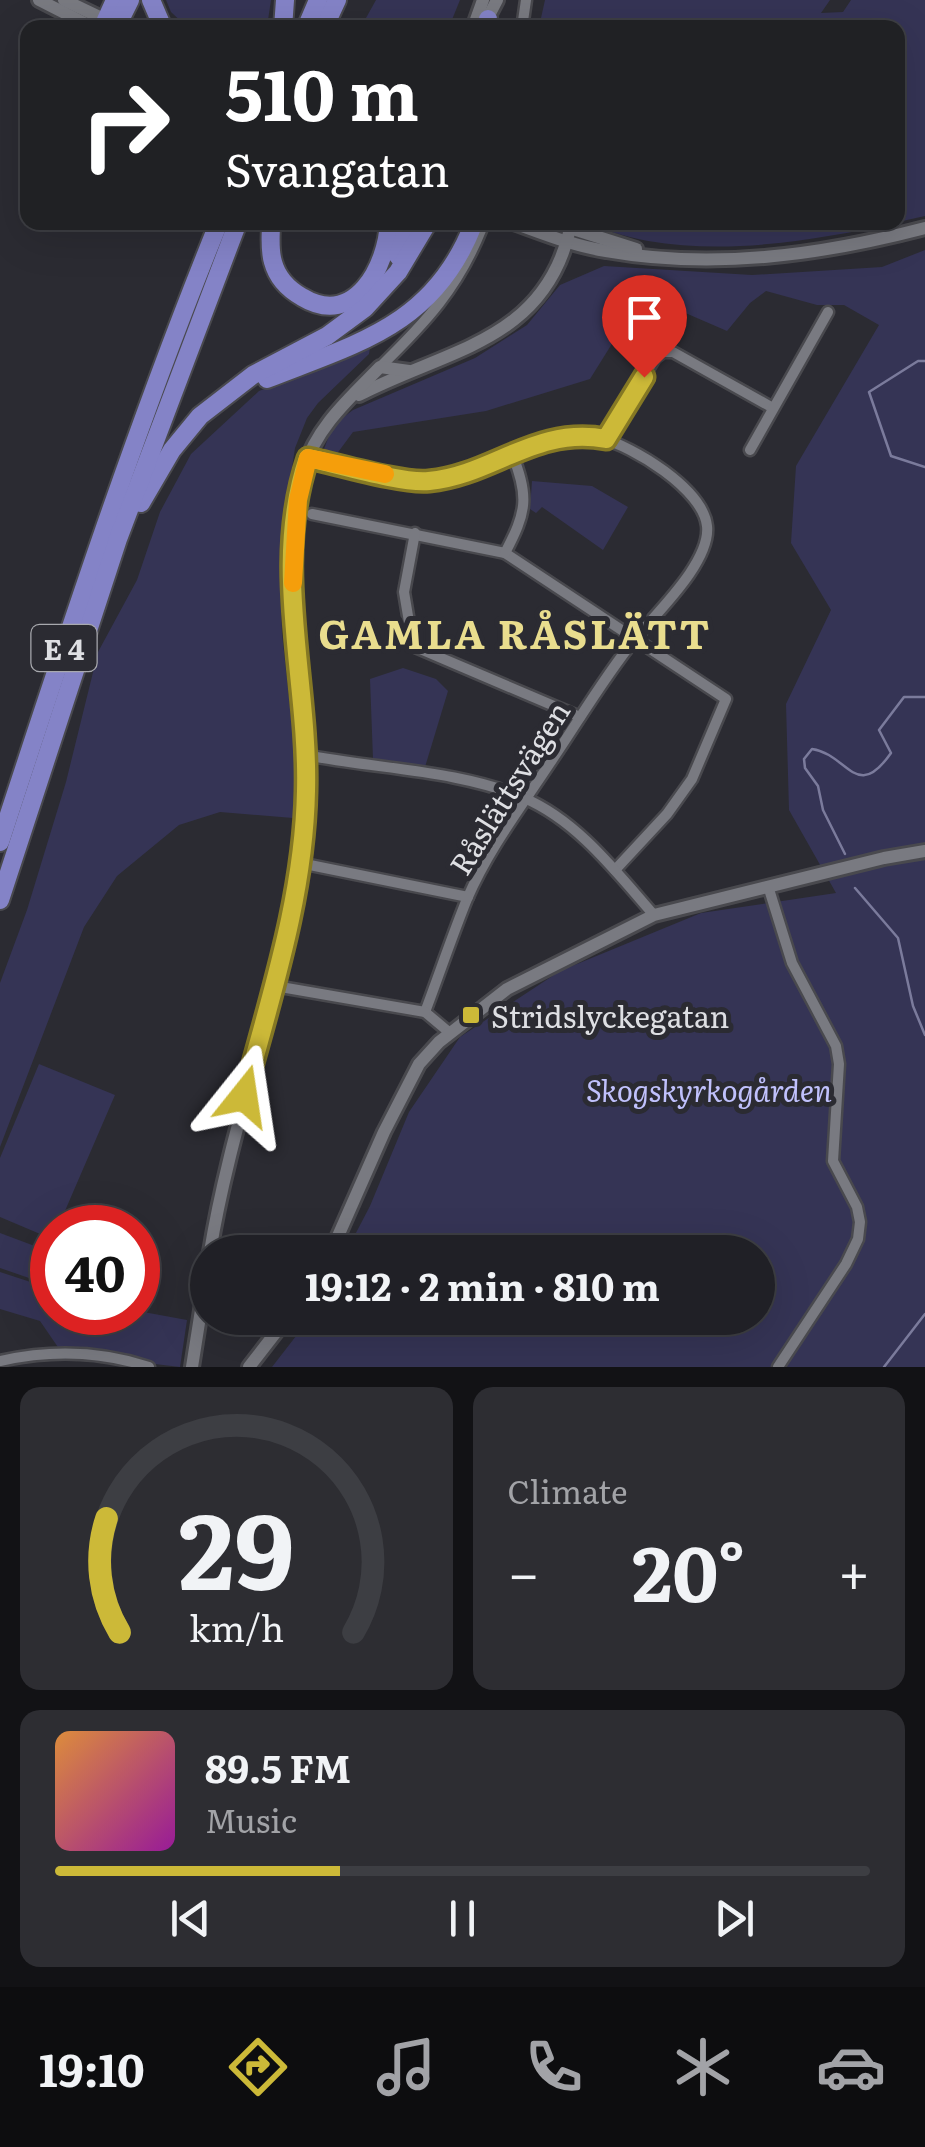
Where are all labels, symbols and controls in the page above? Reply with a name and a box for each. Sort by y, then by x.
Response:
text: 510 m [225,39,419,143]
icon: right [60,60,190,190]
text: Svangatan [225,134,449,201]
pin [602,275,687,378]
icon: arrive [617,290,672,345]
district label: GAMLA RÅSLÄTT [318,602,712,661]
road number: E 4 [32,625,96,671]
street label: Råslättsvägen [437,692,579,882]
place label: Stridslyckegatan [491,993,729,1037]
marker: Stridslyckegatan [460,1004,482,1026]
position arrow [192,1044,296,1148]
park label: Skogskyrkogården [586,1067,832,1111]
speed limit sign: 40 [30,1205,160,1335]
text: 19:12 · 2 min · 810 m [305,1256,660,1313]
text: Climate [508,1466,628,1514]
text: 29 [178,1468,294,1622]
text: 20° [632,1514,745,1625]
text: − [508,1529,540,1611]
text: + [838,1529,870,1611]
text: km/h [189,1600,284,1653]
text: 89.5 FM [205,1738,351,1795]
text: Music [205,1795,297,1843]
icon: previous [163,1891,218,1946]
icon: pause [435,1891,490,1946]
icon: next [707,1891,762,1946]
icon: directions [223,2032,293,2102]
icon: music [371,2032,441,2102]
icon: phone [519,2032,589,2102]
icon: climate [668,2032,738,2102]
icon: car [816,2032,886,2102]
text: 19:10 [39,2034,145,2101]

